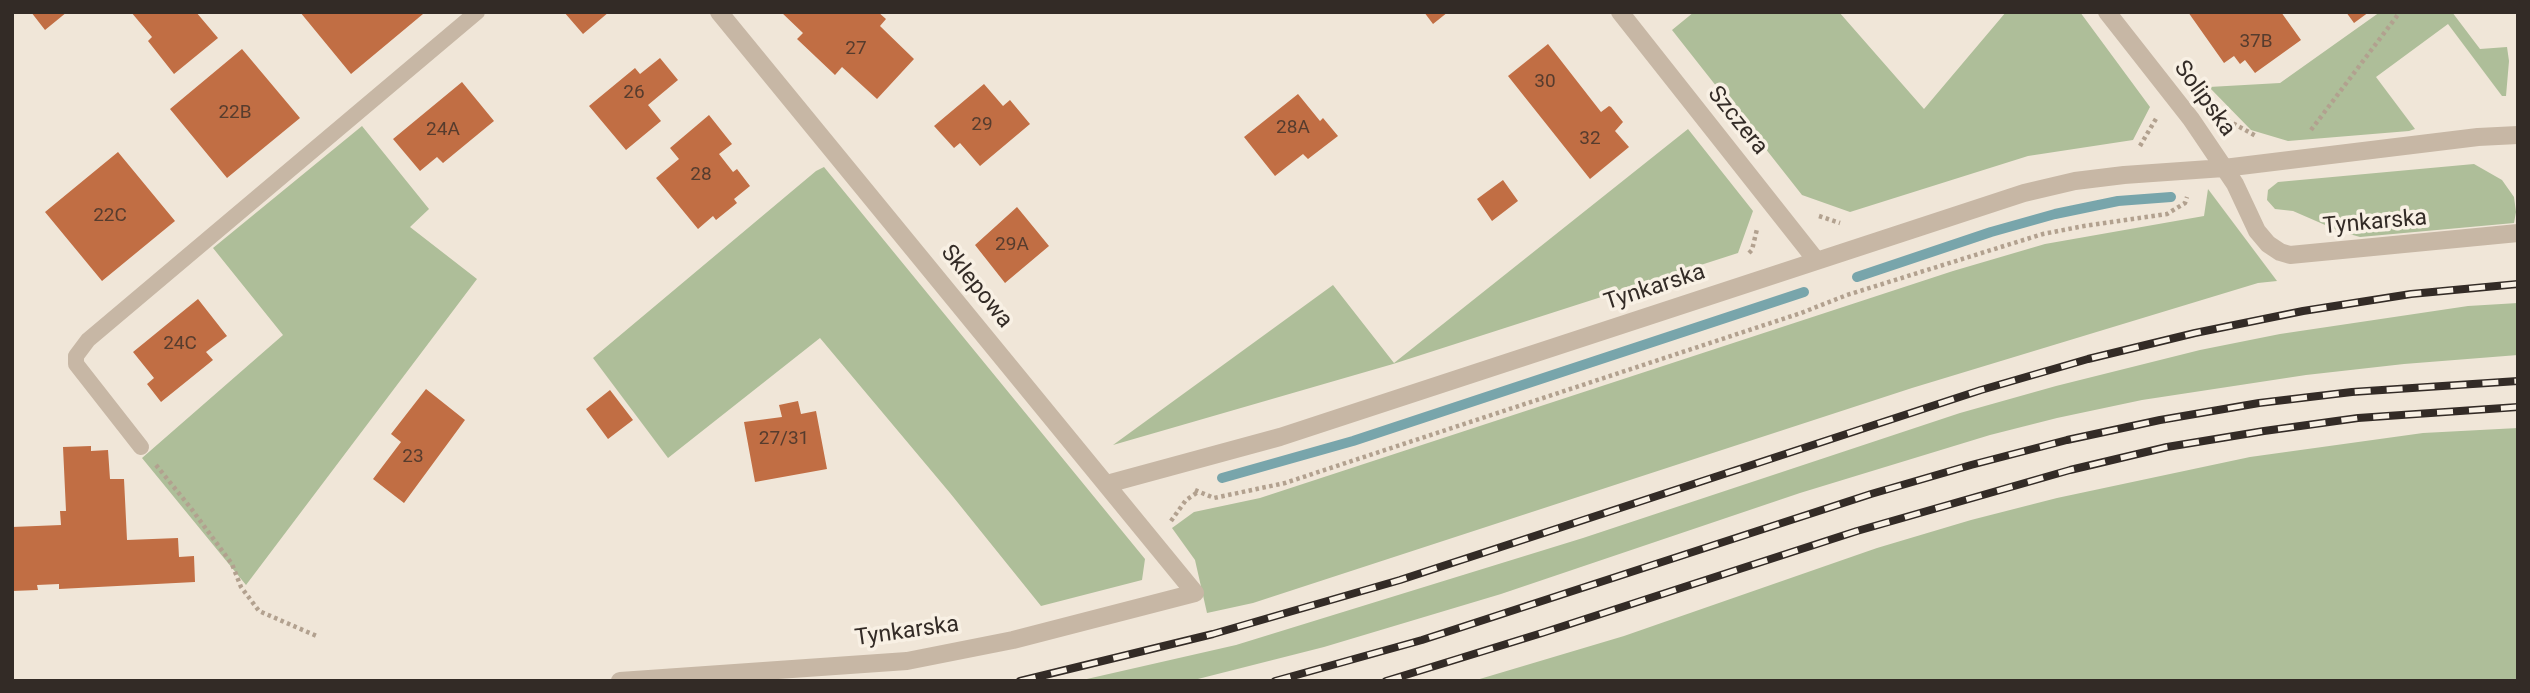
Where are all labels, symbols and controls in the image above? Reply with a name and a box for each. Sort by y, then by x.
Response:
house number: 37B [2239,31,2273,53]
house number: 27 [845,38,867,60]
street label: Solipska [2167,56,2241,142]
house number: 30 [1534,71,1556,93]
street label: Szczera [1701,81,1773,161]
house number: 26 [623,82,645,104]
house number: 22B [218,102,252,124]
house number: 29 [971,114,993,136]
house number: 28A [1276,117,1310,139]
house number: 24A [426,119,460,141]
house number: 32 [1579,128,1601,150]
house number: 28 [690,164,712,186]
house number: 22C [93,205,127,227]
street label: Tynkarska [2322,205,2428,241]
house number: 29A [995,234,1029,256]
street label: Sklepowa [934,240,1018,334]
street label: Tynkarska [1601,259,1709,317]
house number: 24C [163,333,197,355]
house number: 27/31 [759,428,809,450]
house number: 23 [402,446,424,468]
street label: Tynkarska [853,611,961,653]

